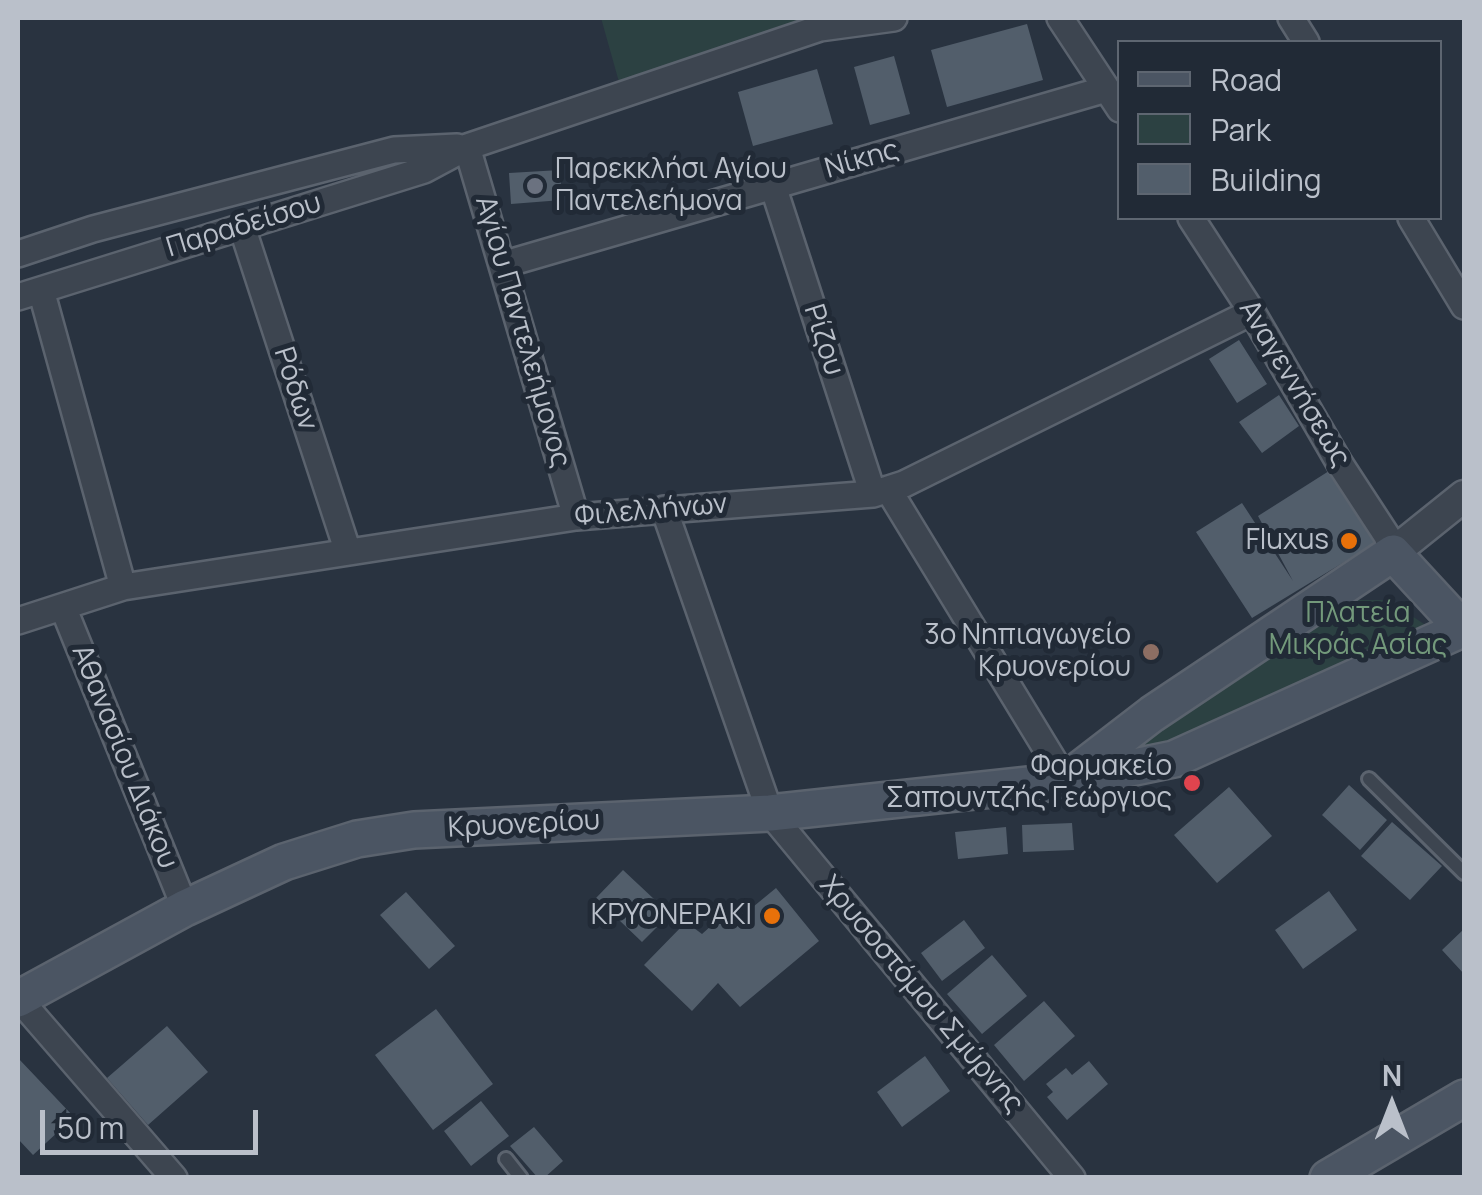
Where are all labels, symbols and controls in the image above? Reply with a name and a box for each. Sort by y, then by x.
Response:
legend [1117,40,1442,220]
text: Road [1211,59,1282,100]
text: Park [1211,109,1271,150]
street label: Νίκης [821,134,903,186]
place label: Παρεκκλήσι Αγίου Παντελεήμονα [555,153,787,219]
text: Building [1211,159,1322,200]
marker: Παρεκκλήσι Αγίου Παντελεήμονα [524,175,546,197]
street label: Παραδείσου [163,187,325,265]
street label: Αγίου Παντελεήμονος [467,192,577,472]
street label: Αναγεννήσεως [1231,295,1357,473]
street label: Ρίζου [796,300,850,380]
street label: Ρόδων [266,343,324,435]
street label: Φιλελλήνων [573,488,729,534]
place label: Fluxus [1246,524,1329,558]
marker: Fluxus [1338,530,1360,552]
park label: Πλατεία Μικράς Ασίας [1269,597,1447,663]
place label: 3ο Νηπιαγωγείο Κρυονερίου [924,619,1131,685]
street label: Αθανασίου Διάκου [64,640,184,874]
marker: 3ο Νηπιαγωγείο Κρυονερίου [1140,641,1162,663]
place label: Φαρμακείο Σαπουντζής Γεώργιος [886,750,1172,816]
marker: Φαρμακείο Σαπουντζής Γεώργιος [1181,772,1203,794]
street label: Κρυονερίου [447,804,601,846]
street label: Χρυσοστόμου Σμύρνης [812,870,1030,1120]
place label: ΚΡΥΟΝΕΡΑΚΙ [591,899,752,933]
marker: ΚΡΥΟΝΕΡΑΚΙ [761,905,783,927]
north arrow [1342,1055,1442,1155]
text: N [1382,1056,1402,1094]
scale bar [45,1090,262,1152]
text: 50 m [57,1107,124,1148]

